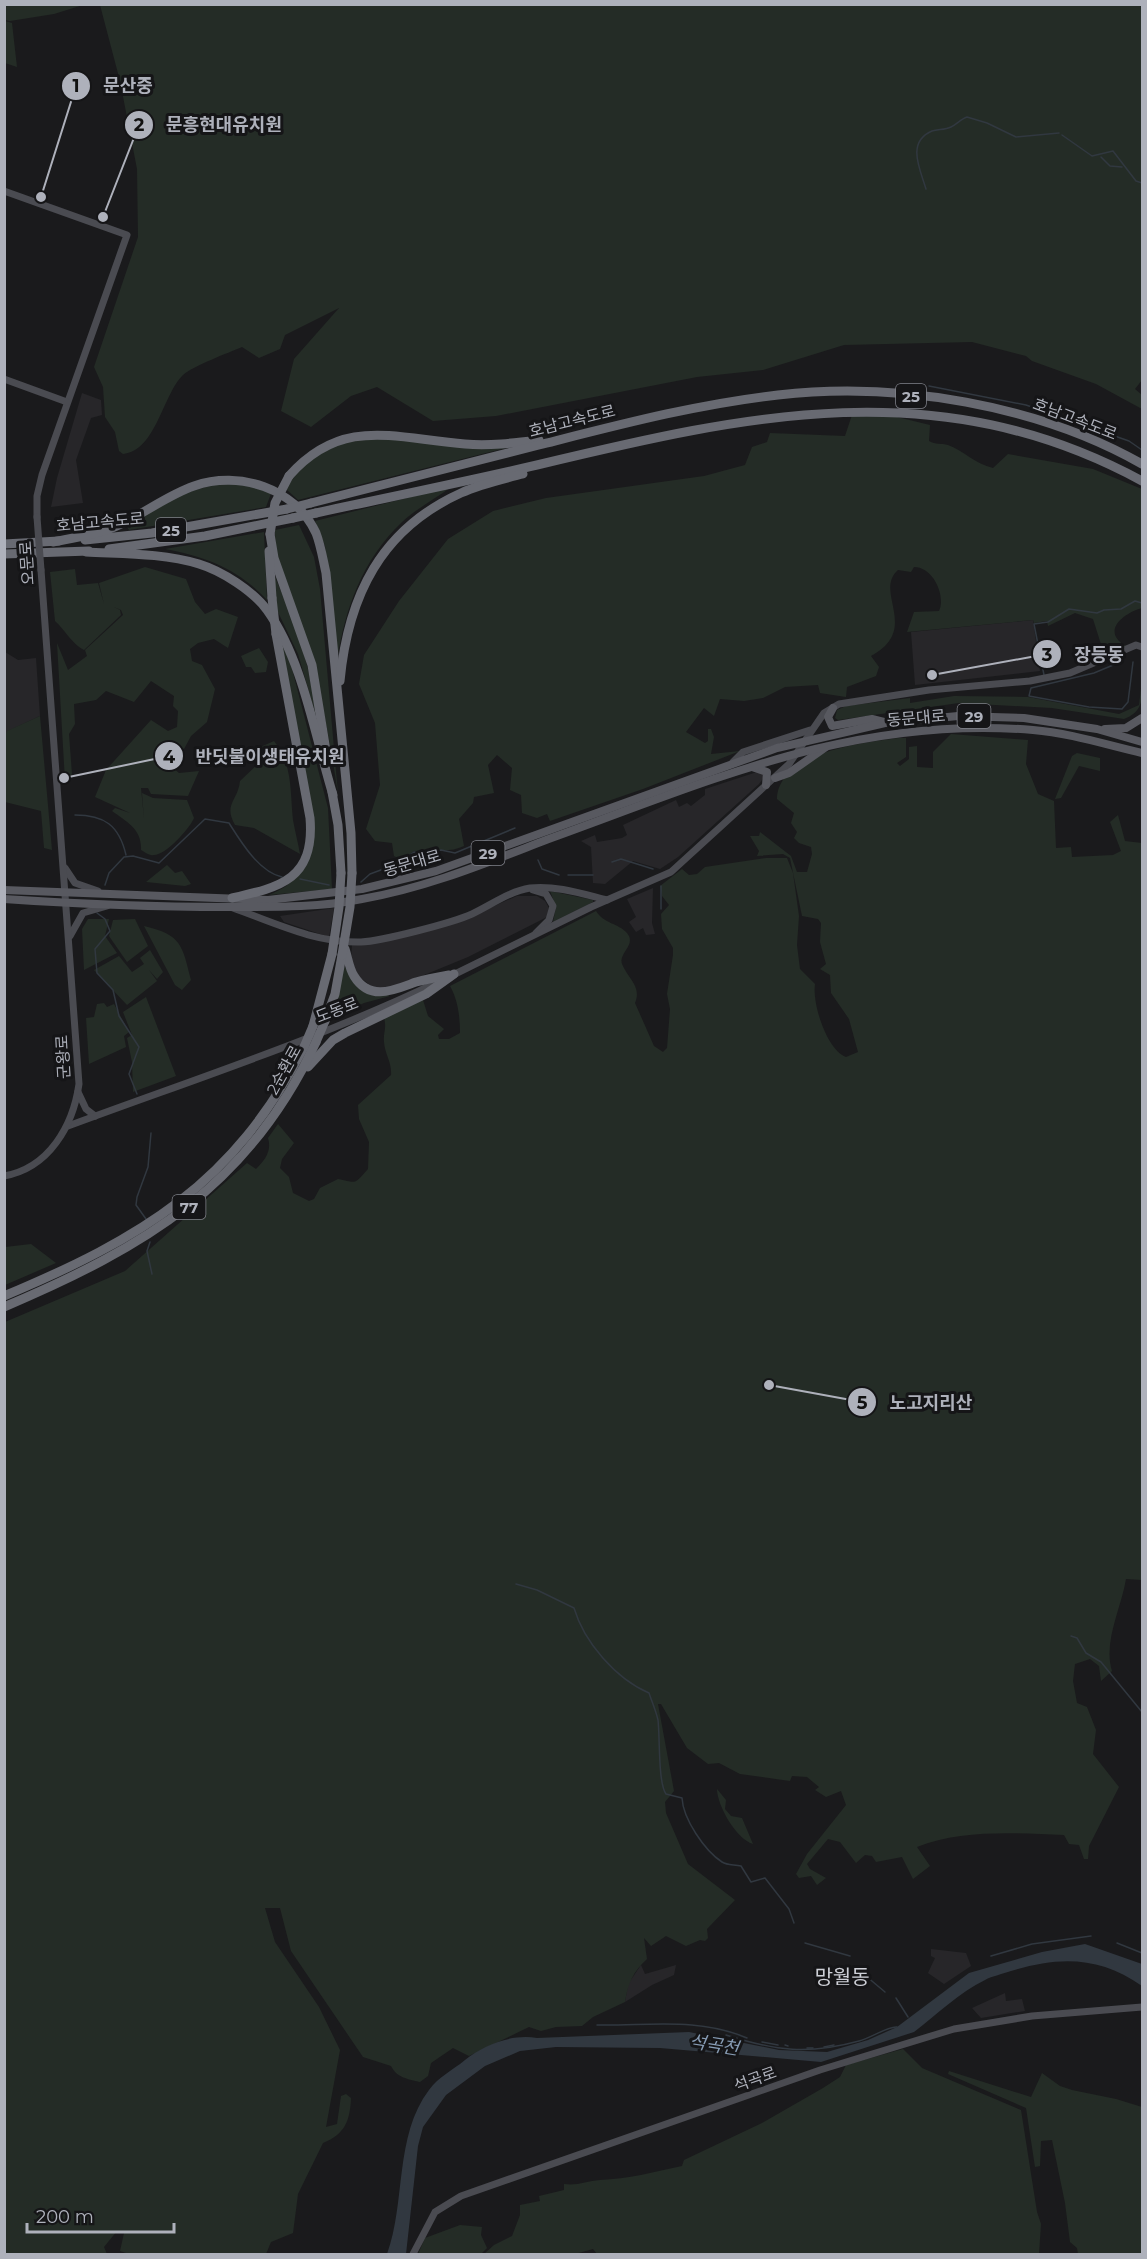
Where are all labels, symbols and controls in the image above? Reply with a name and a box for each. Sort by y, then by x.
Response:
callout: 문산중 [61,68,165,104]
text: 1 [72,75,80,97]
text: 문산중 [103,75,153,97]
callout: 문흥현대유치원 [124,107,294,143]
text: 2 [134,114,145,136]
text: 문흥현대유치원 [166,114,282,136]
road number: 25 [896,384,926,408]
street label: 호남고속도로 [1030,394,1120,444]
street label: 호남고속도로 [527,401,617,441]
street label: 호남고속도로 [55,509,145,535]
road number: 25 [156,518,186,542]
street label: 오문로 [16,540,38,586]
callout: 장등동 [1032,636,1136,672]
text: 3 [1041,644,1053,666]
text: 장등동 [1074,644,1124,666]
road number: 29 [958,704,990,728]
street label: 동문대로 [886,706,946,730]
callout: 반딧불이생태유치원 [154,738,357,774]
text: 4 [163,746,176,768]
text: 반딧불이생태유치원 [195,746,345,768]
road number: 29 [472,841,504,865]
street label: 동문대로 [381,846,443,880]
street label: 도동로 [313,993,361,1027]
street label: 군왕로 [52,1034,74,1080]
street label: 2순환로 [263,1042,305,1098]
road number: 77 [172,1195,206,1219]
callout: 노고지리산 [847,1384,984,1420]
text: 5 [857,1392,868,1414]
text: 노고지리산 [890,1392,973,1414]
district label: 망월동 [814,1965,870,1989]
water label: 석곡천 [688,2030,743,2060]
street label: 석곡로 [731,2062,779,2095]
scale bar [27,2196,174,2234]
text: 200 m [36,2206,94,2228]

